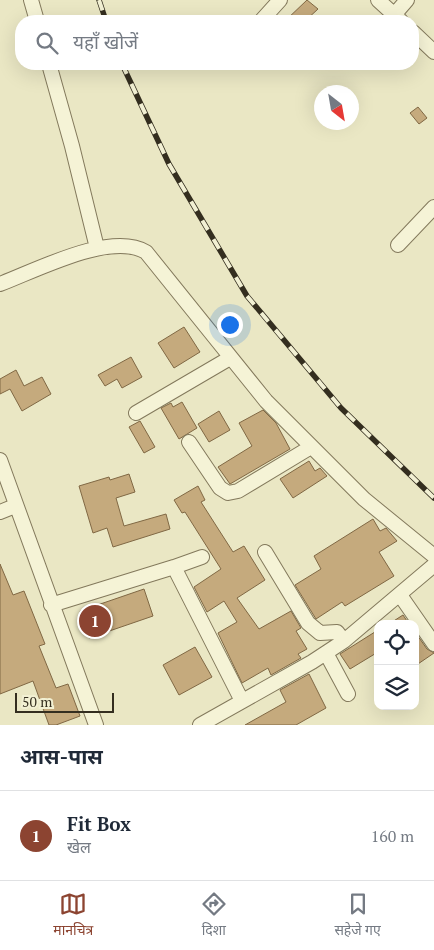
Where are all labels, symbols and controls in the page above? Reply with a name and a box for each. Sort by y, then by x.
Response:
search box [15,15,419,70]
icon: search [33,29,61,57]
text: यहाँ खोजें [73,29,138,54]
north arrow [314,85,359,130]
your location [217,312,243,338]
pin: 1 [79,602,111,640]
map controls [374,620,419,710]
button: locate [374,620,419,665]
button: layers [374,665,419,710]
scale bar [15,690,114,713]
text: 50 m [22,692,52,711]
text: आस-पास [20,742,103,770]
text: Fit Box [67,811,131,836]
text: 1 [31,825,41,847]
text: 160 m [371,825,414,847]
text: खेल [67,836,91,858]
tab: मानचित्र [53,890,93,941]
tab: दिशा [200,890,228,941]
tab: सहेजे गए [334,890,381,941]

